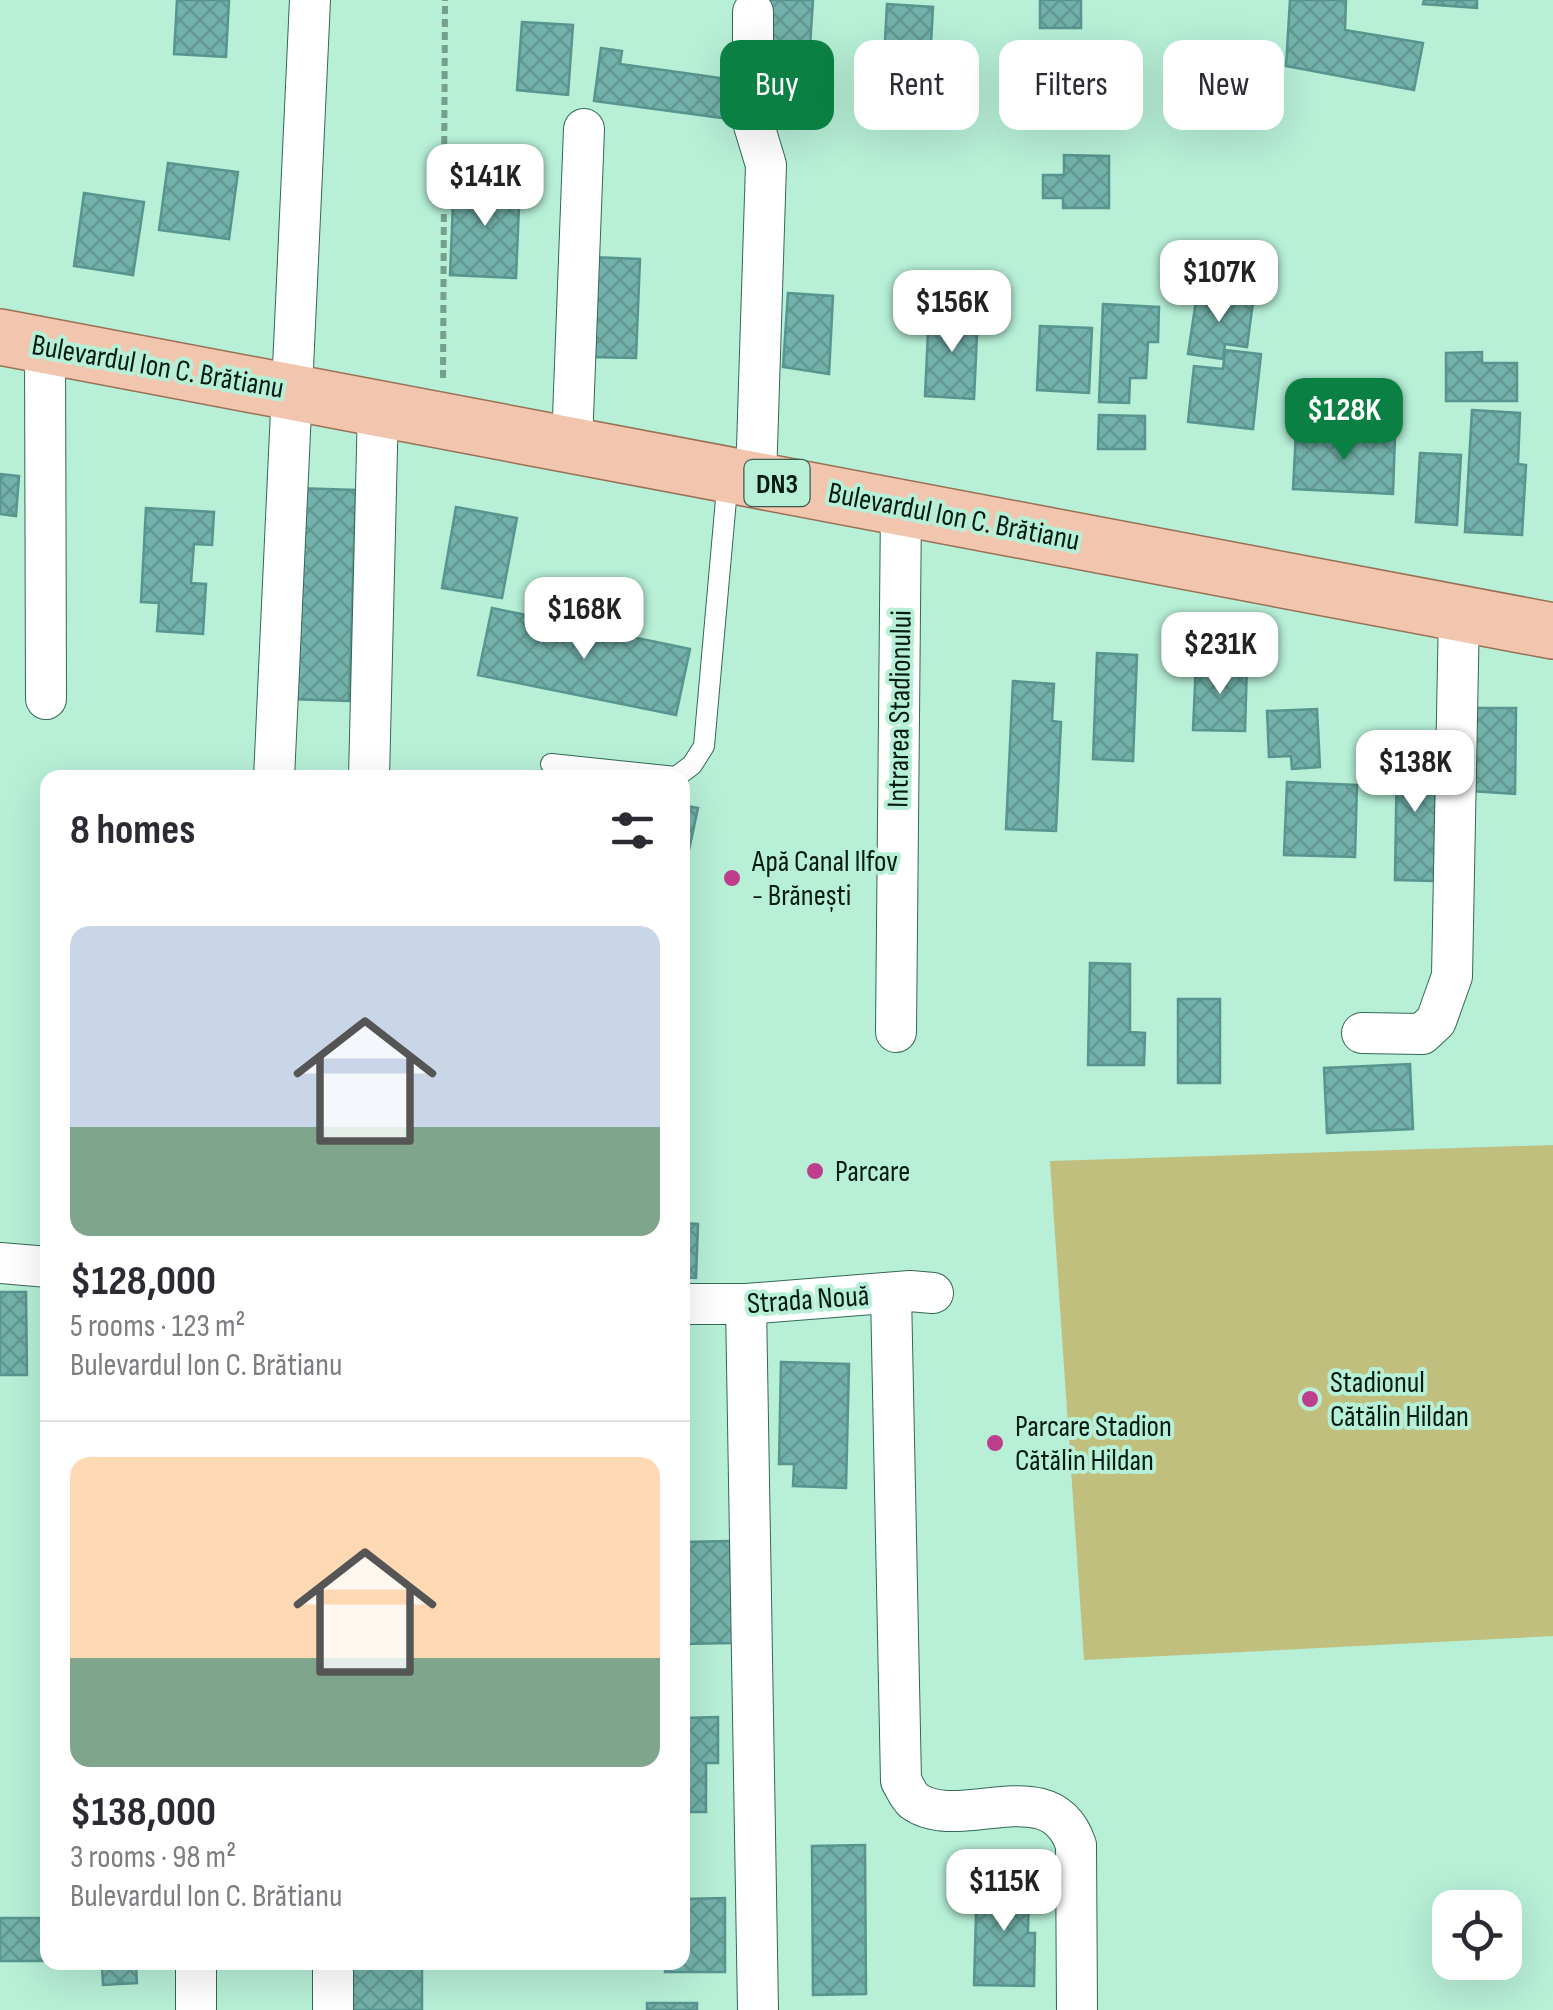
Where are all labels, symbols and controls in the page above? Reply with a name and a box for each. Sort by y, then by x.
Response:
chip: Buy [720,40,834,130]
chip: Rent [854,40,979,130]
chip: Filters [999,40,1143,130]
chip: New [1163,40,1284,130]
pin: $141K [415,144,555,229]
text: $141K [449,157,521,196]
pin: $107K [1149,240,1289,325]
text: $107K [1182,253,1256,292]
pin: $156K [882,270,1022,355]
text: $156K [915,283,989,322]
street label: Bulevardul Ion C. Brătianu [29,327,287,407]
pin: $128K [1274,378,1414,463]
text: $128K [1307,391,1381,430]
road number: DN3 [744,460,810,506]
street label: Bulevardul Ion C. Brătianu [825,475,1083,559]
pin: $168K [514,577,654,662]
text: $168K [547,590,621,629]
street label: Intrarea Stadionului [880,610,920,808]
pin: $231K [1150,612,1290,697]
text: $231K [1183,625,1257,664]
pin: $138K [1345,730,1485,815]
text: $138K [1378,743,1452,782]
icon: filters [605,803,660,858]
text: 8 homes [70,805,195,856]
place label: Apă Canal Ilfov - Brănești [751,844,898,914]
marker: Apă Canal Ilfov - Brănești [721,867,743,889]
icon: home [275,991,455,1171]
place label: Parcare [835,1154,910,1190]
marker: Parcare [804,1160,826,1182]
text: $128,000 [70,1256,216,1307]
street label: Strada Nouă [746,1278,870,1322]
text: 5 rooms · 123 m² [70,1307,246,1346]
text: Bulevardul Ion C. Brătianu [70,1346,342,1385]
place label: Stadionul Cătălin Hildan [1330,1365,1469,1435]
marker: Stadionul Cătălin Hildan [1299,1388,1321,1410]
place label: Parcare Stadion Cătălin Hildan [1015,1409,1172,1479]
marker: Parcare Stadion Cătălin Hildan [984,1432,1006,1454]
icon: home [275,1522,455,1702]
text: $138,000 [70,1787,216,1838]
text: 3 rooms · 98 m² [70,1838,236,1877]
pin: $115K [934,1849,1074,1934]
text: $115K [968,1862,1040,1901]
text: Bulevardul Ion C. Brătianu [70,1877,342,1916]
map controls [1432,1890,1522,1980]
button: locate [1432,1890,1522,1980]

